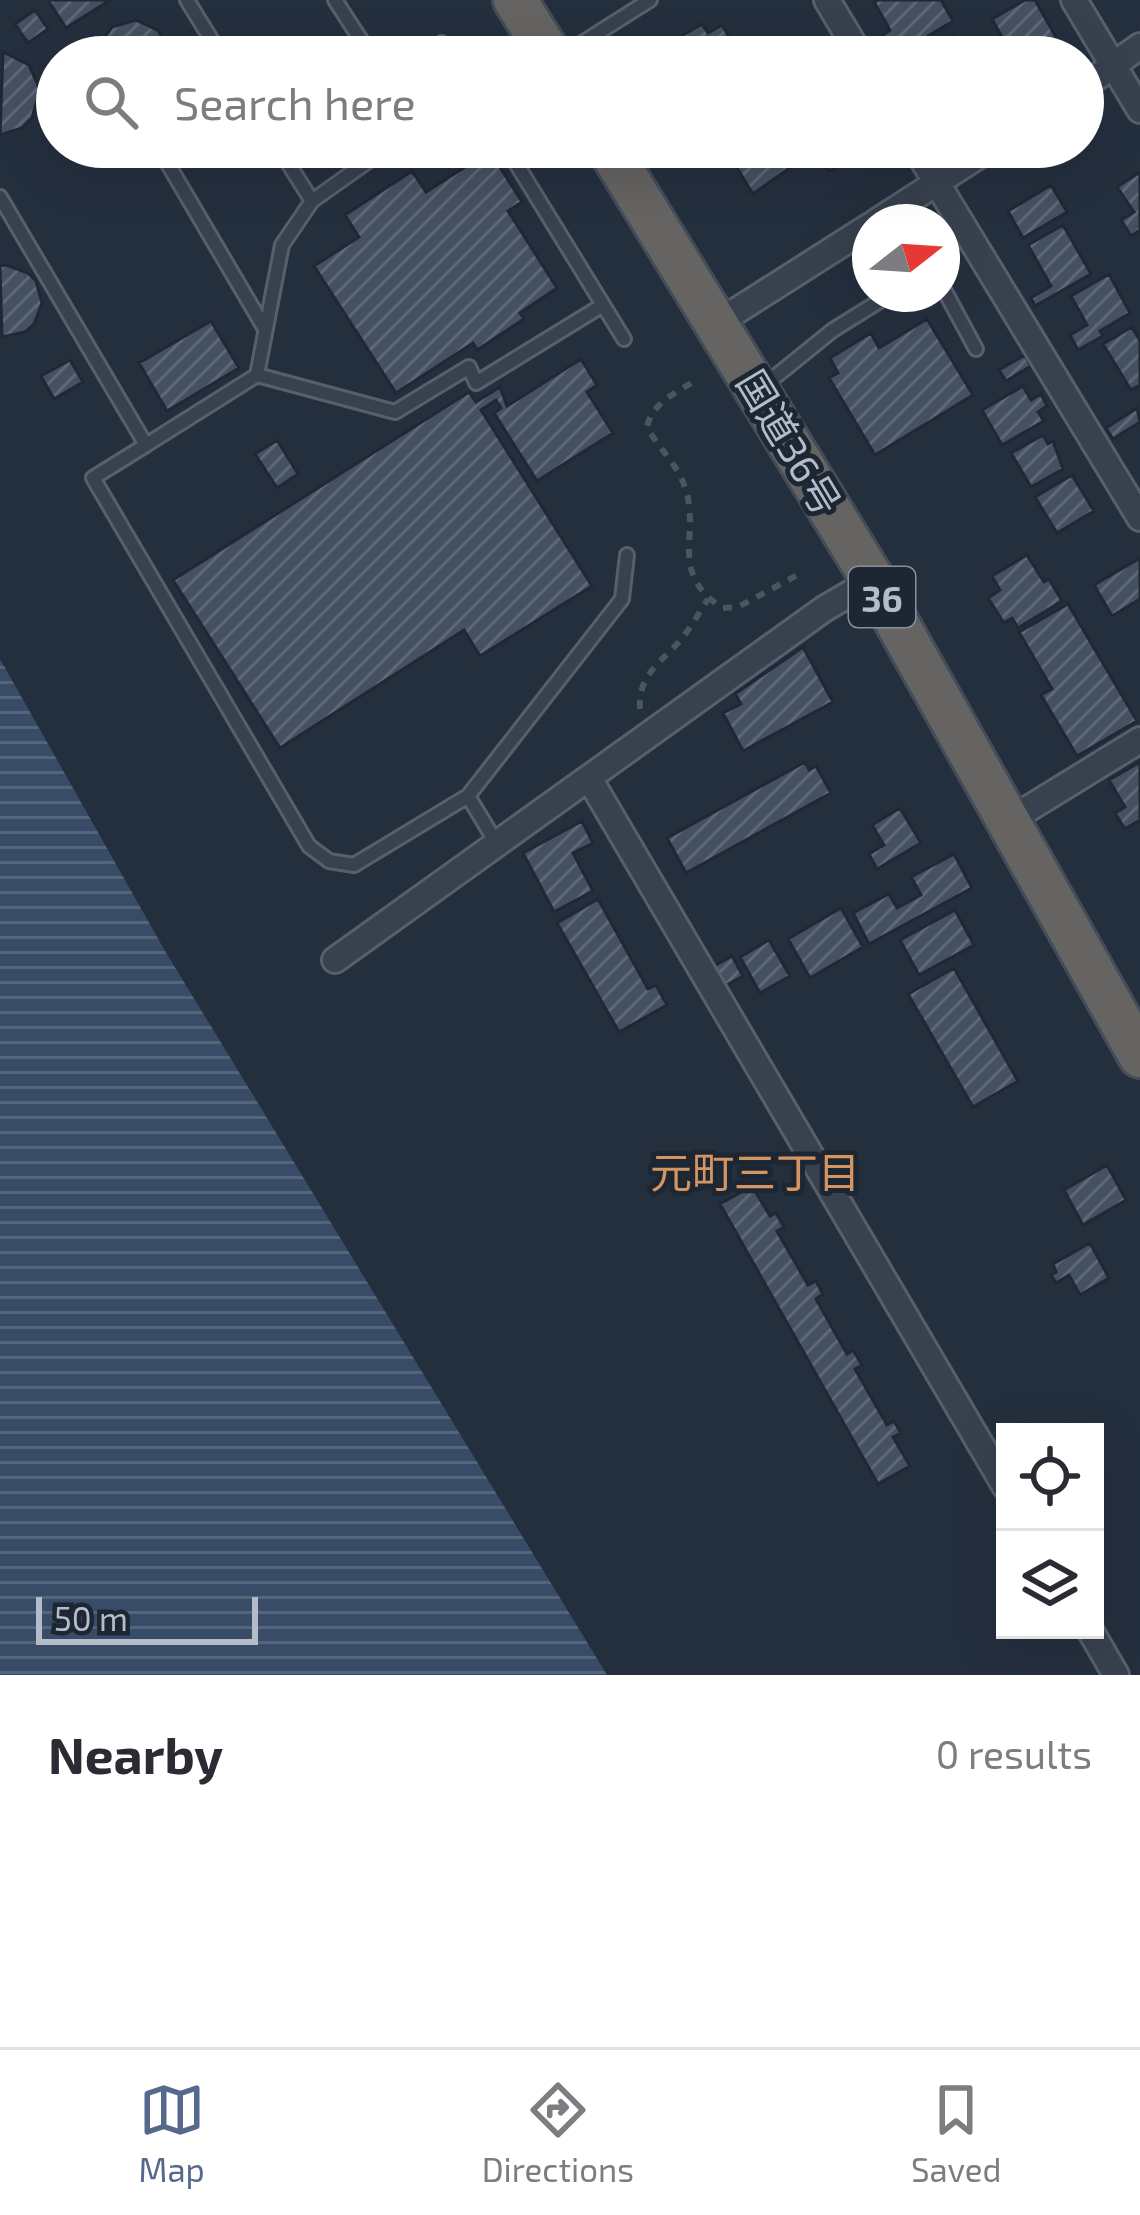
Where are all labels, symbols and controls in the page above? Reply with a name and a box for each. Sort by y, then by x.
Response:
search box [36,36,1104,168]
icon: search [78,69,144,135]
text: Search here [174,75,416,129]
north arrow [852,204,960,312]
street label: 国道36号 [728,361,852,523]
road number: 36 [849,567,915,627]
district label: 元町三丁目 [650,1146,860,1196]
map controls [996,1423,1104,1639]
button: locate [996,1423,1104,1531]
button: layers [996,1531,1104,1639]
scale bar [36,1591,258,1644]
text: 50 m [54,1598,128,1638]
text: Nearby [48,1723,223,1784]
text: 0 results [936,1730,1092,1777]
tab: Map [139,2077,205,2189]
tab: Directions [482,2077,634,2189]
tab: Saved [911,2077,1001,2189]

